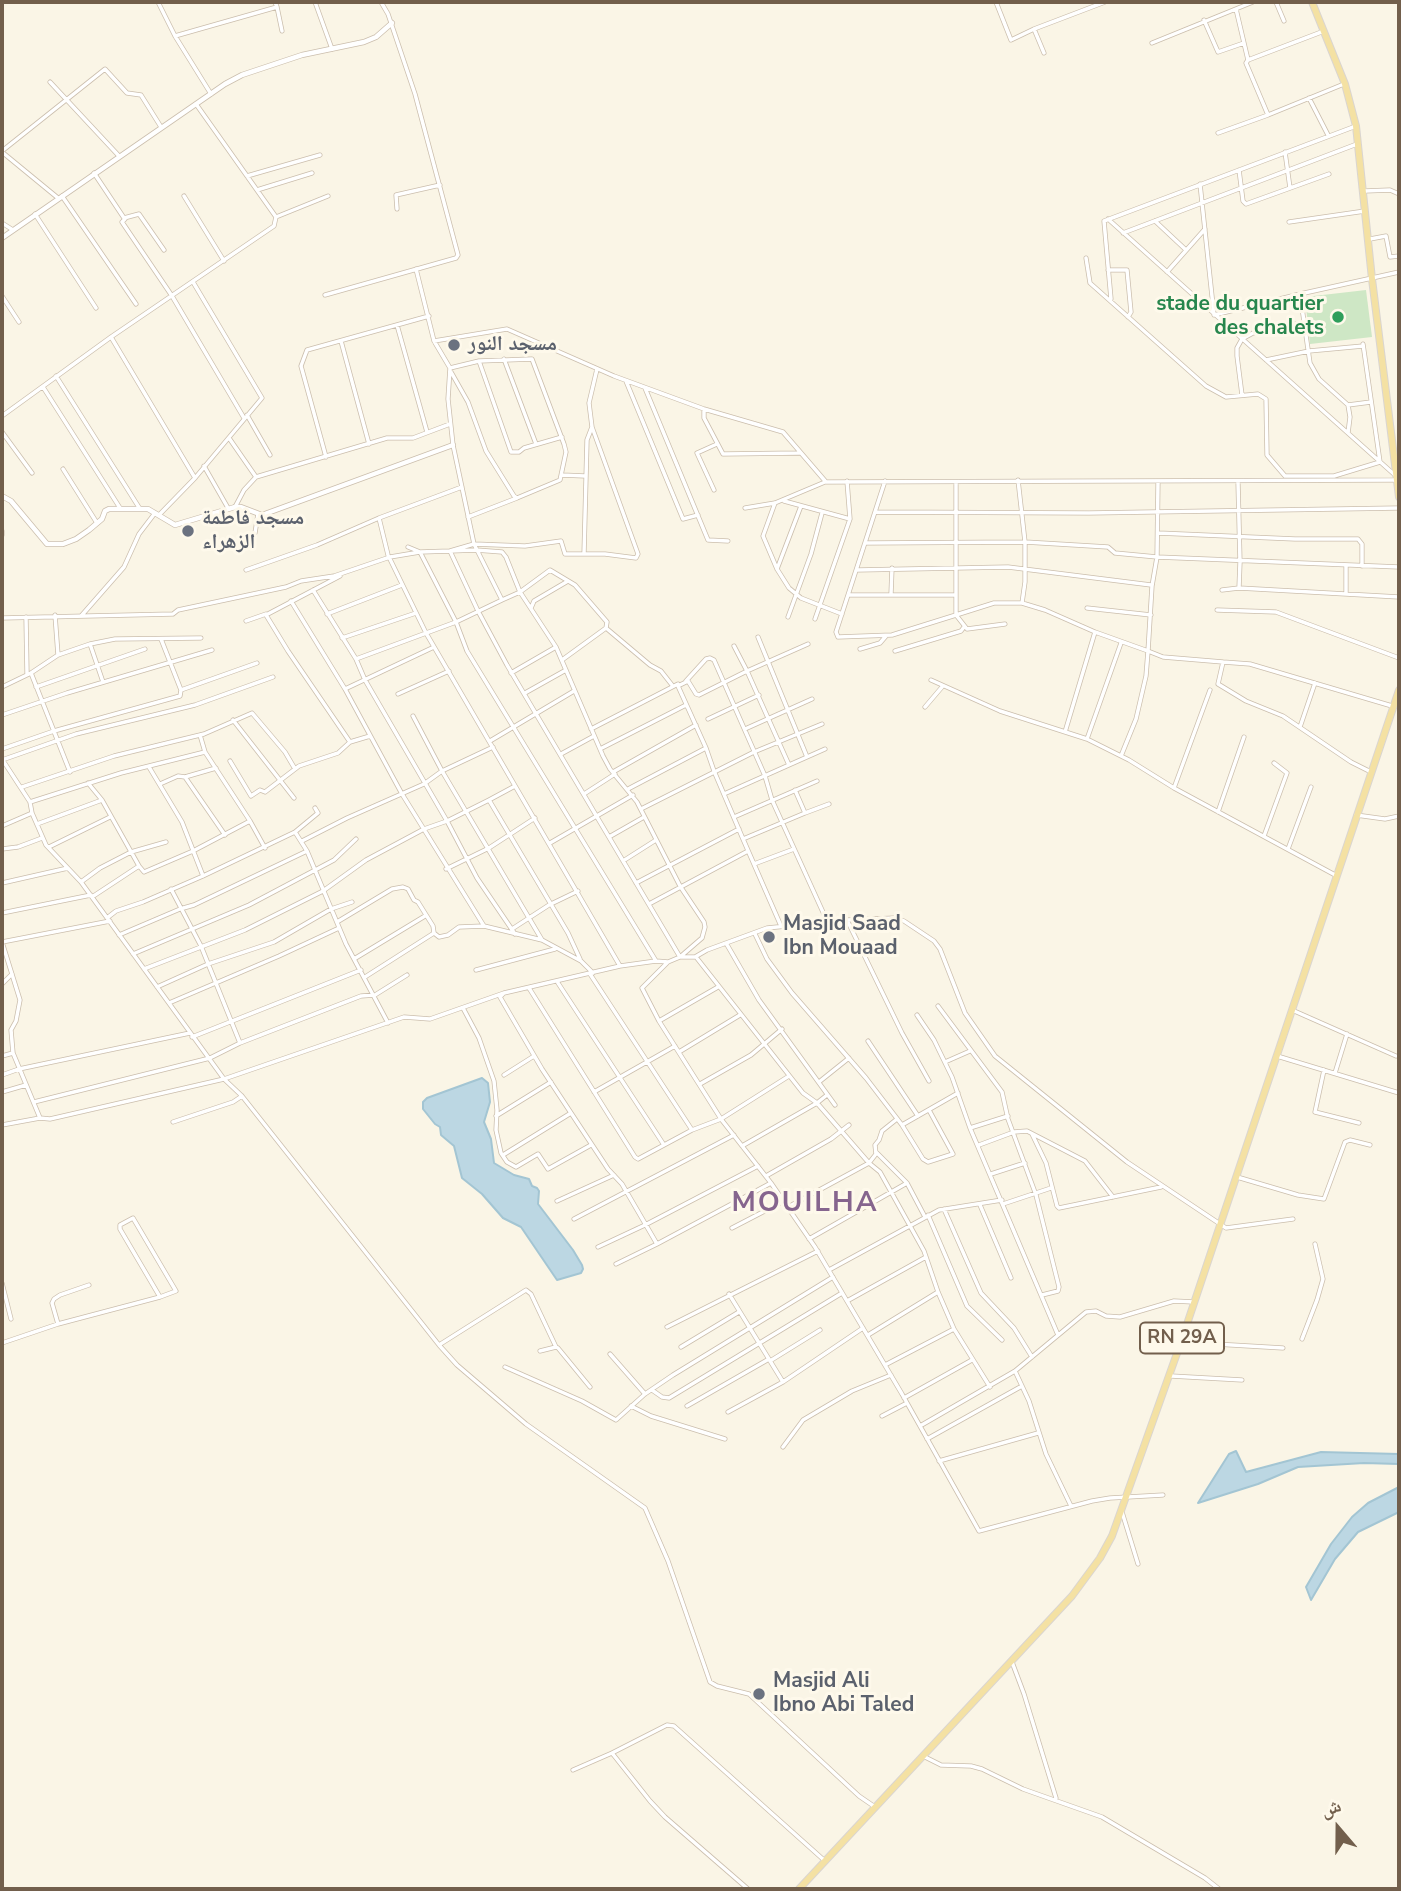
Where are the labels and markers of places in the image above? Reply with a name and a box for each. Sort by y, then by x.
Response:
place label: stade du quartier des chalets [1156,292,1324,342]
marker: stade du quartier des chalets [1330,309,1346,325]
place label: مسجد النور [468,332,557,358]
marker: مسجد النور [446,337,462,353]
place label: مسجد فاطمة الزهراء [202,506,304,556]
marker: مسجد فاطمة الزهراء [180,523,196,539]
place label: Masjid Saad Ibn Mouaad [783,912,901,962]
marker: Masjid Saad Ibn Mouaad [761,929,777,945]
place label: Masjid Ali Ibno Abi Taled [773,1669,914,1719]
marker: Masjid Ali Ibno Abi Taled [751,1686,767,1702]

